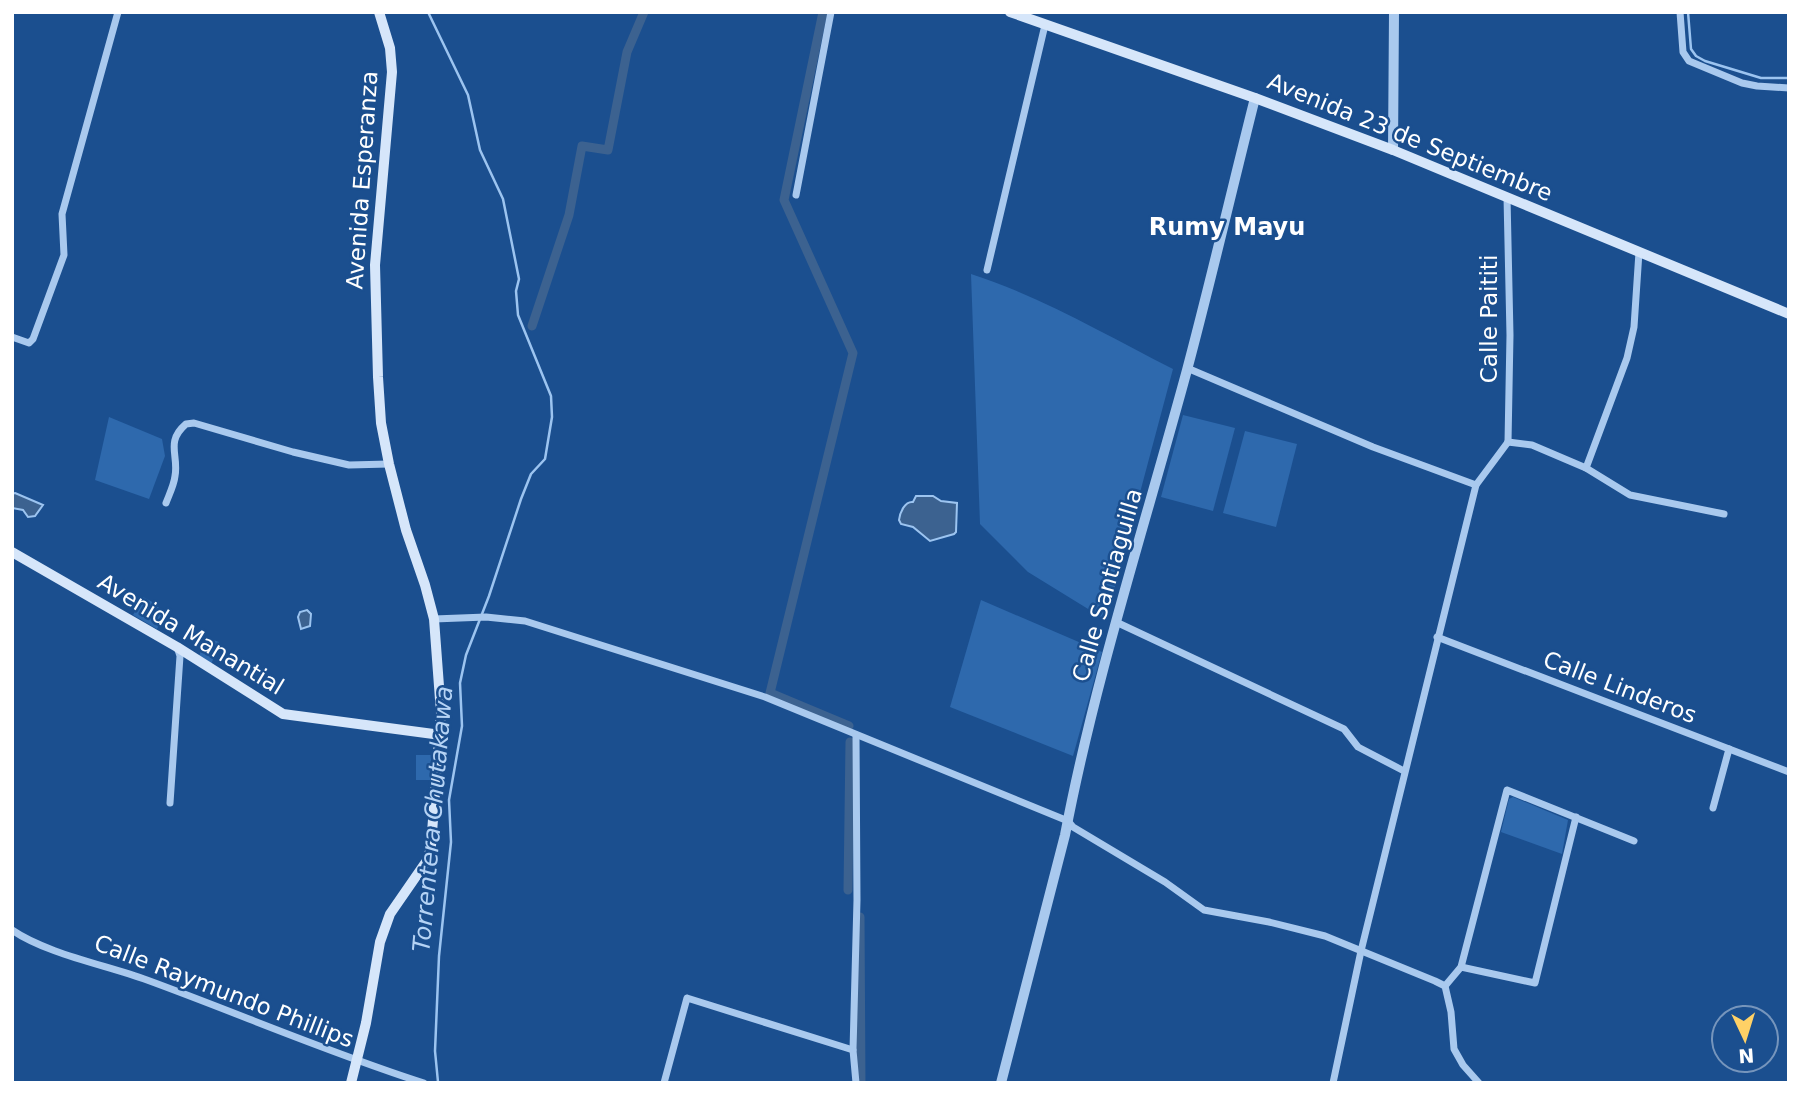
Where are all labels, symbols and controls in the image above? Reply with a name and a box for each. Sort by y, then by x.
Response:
street label: Avenida 23 de Septiembre [1264,68,1556,206]
street label: Avenida Esperanza [341,70,383,290]
district label: Rumy Mayu [1149,213,1305,241]
street label: Calle Paititi [1476,255,1502,383]
street label: Calle Santiaguilla [1067,485,1147,685]
street label: Avenida Manantial [93,568,289,700]
street label: Calle Linderos [1540,646,1700,728]
water label: Torrentera Chutakawa [407,685,459,953]
street label: Calle Raymundo Phillips [91,929,357,1053]
north arrow [1710,1004,1780,1074]
text: N [1737,1044,1755,1067]

